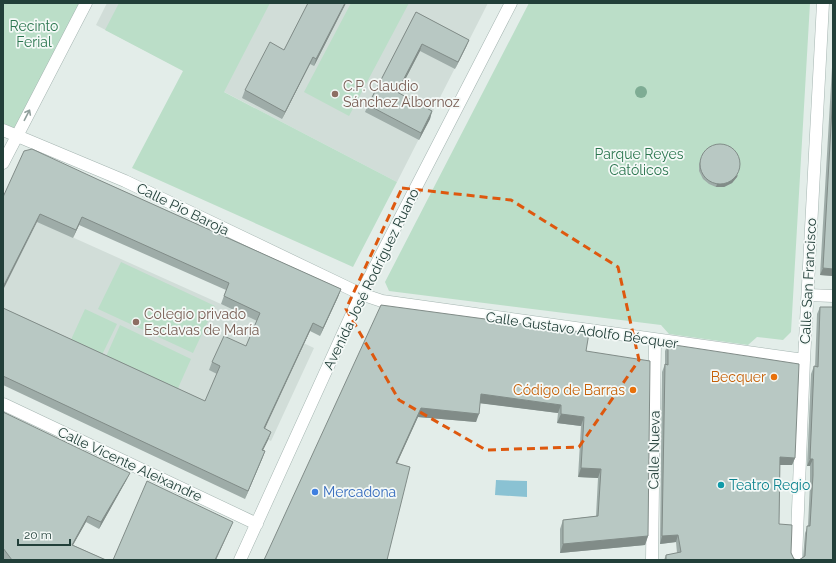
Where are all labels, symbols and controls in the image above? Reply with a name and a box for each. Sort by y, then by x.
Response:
park label: Recinto Ferial [10,18,58,50]
place label: C.P. Claudio Sánchez Albornoz [343,78,460,110]
marker: C.P. Claudio Sánchez Albornoz [330,89,340,99]
one-way arrow [24,110,32,122]
park label: Parque Reyes Católicos [595,146,684,178]
street label: Calle Pío Baroja [134,180,232,238]
street label: Avenida José Rodríguez Ruano [320,186,422,372]
street label: Calle San Francisco [797,217,819,345]
place label: Colegio privado Esclavas de María [144,306,259,338]
street label: Calle Gustavo Adolfo Bécquer [485,309,679,351]
marker: Colegio privado Esclavas de María [131,317,141,327]
place label: Becquer [711,369,766,385]
marker: Becquer [769,372,779,382]
place label: Código de Barras [513,382,625,398]
marker: Código de Barras [628,385,638,395]
street label: Calle Nueva [645,411,663,489]
street label: Calle Vicente Aleixandre [55,423,205,505]
place label: Teatro Regio [729,477,810,493]
marker: Teatro Regio [716,480,726,490]
place label: Mercadona [323,484,396,500]
marker: Mercadona [310,487,320,497]
scale bar [18,521,70,547]
text: 20 m [24,528,52,542]

